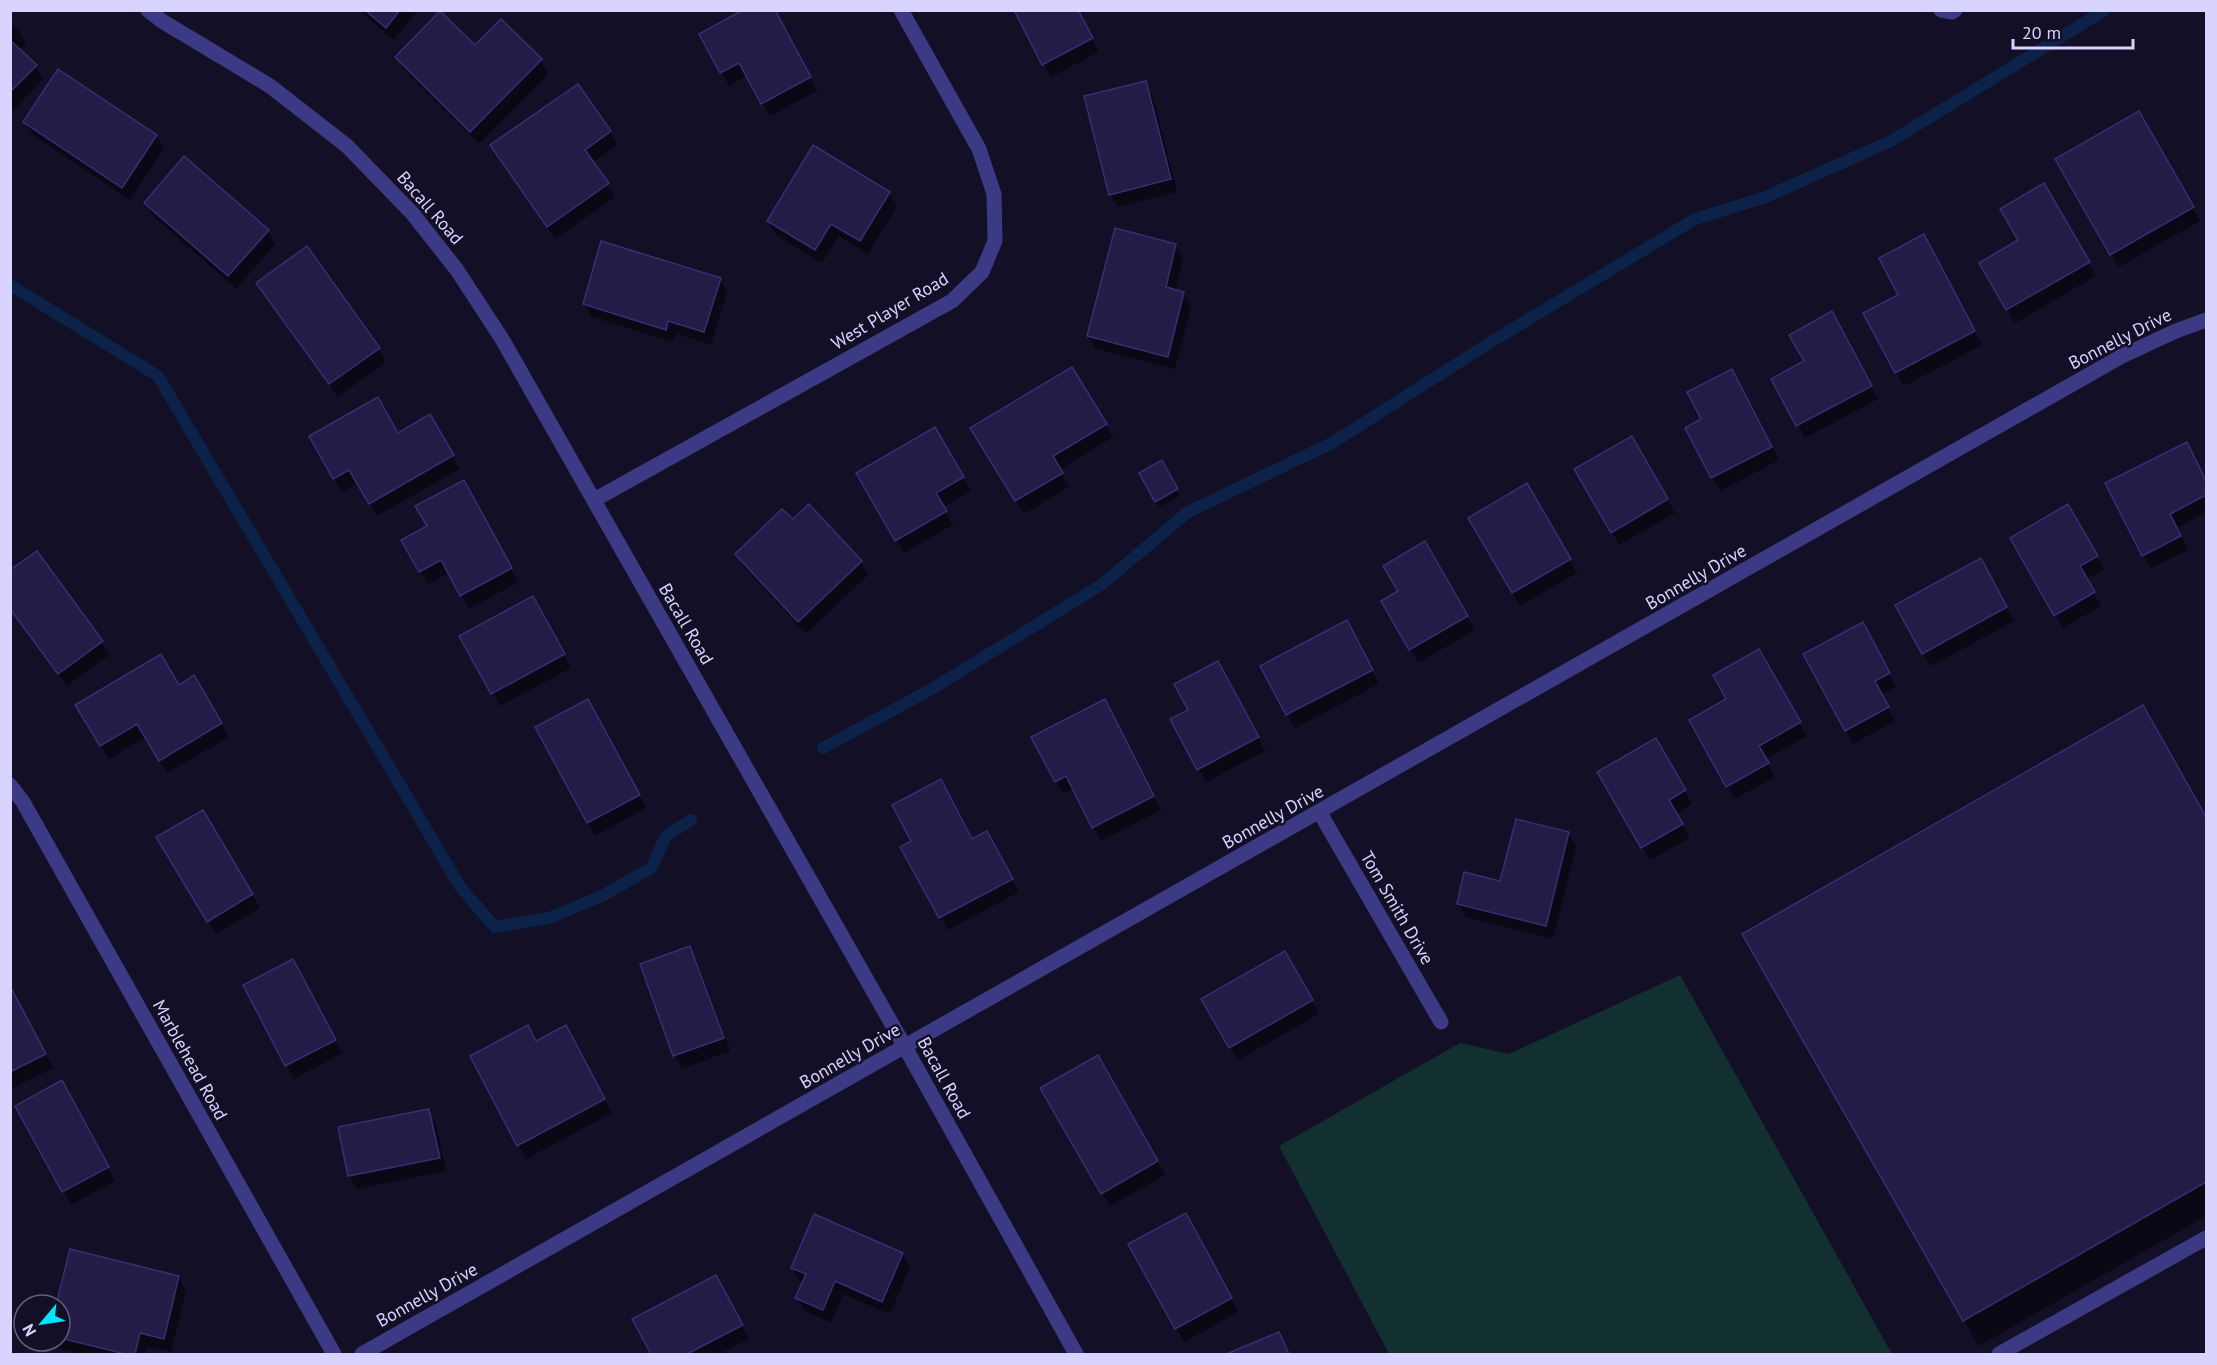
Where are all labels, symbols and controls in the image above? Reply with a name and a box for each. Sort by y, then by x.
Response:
scale bar [2013,12,2133,50]
text: 20 m [2022,21,2061,44]
street label: Bacall Road [392,166,469,249]
street label: West Player Road [827,267,952,355]
street label: Bonnelly Drive [2064,303,2175,374]
street label: Bonnelly Drive [1641,539,1750,615]
street label: Bacall Road [654,579,719,668]
street label: Bonnelly Drive [1218,779,1327,854]
street label: Tom Smith Drive [1356,847,1439,968]
street label: Marblehead Road [148,996,233,1124]
street label: Bonnelly Drive [795,1018,904,1094]
street label: Bacall Road [913,1033,976,1123]
street label: Bonnelly Drive [372,1257,481,1332]
north arrow [12,1293,72,1353]
text: N [18,1321,40,1340]

